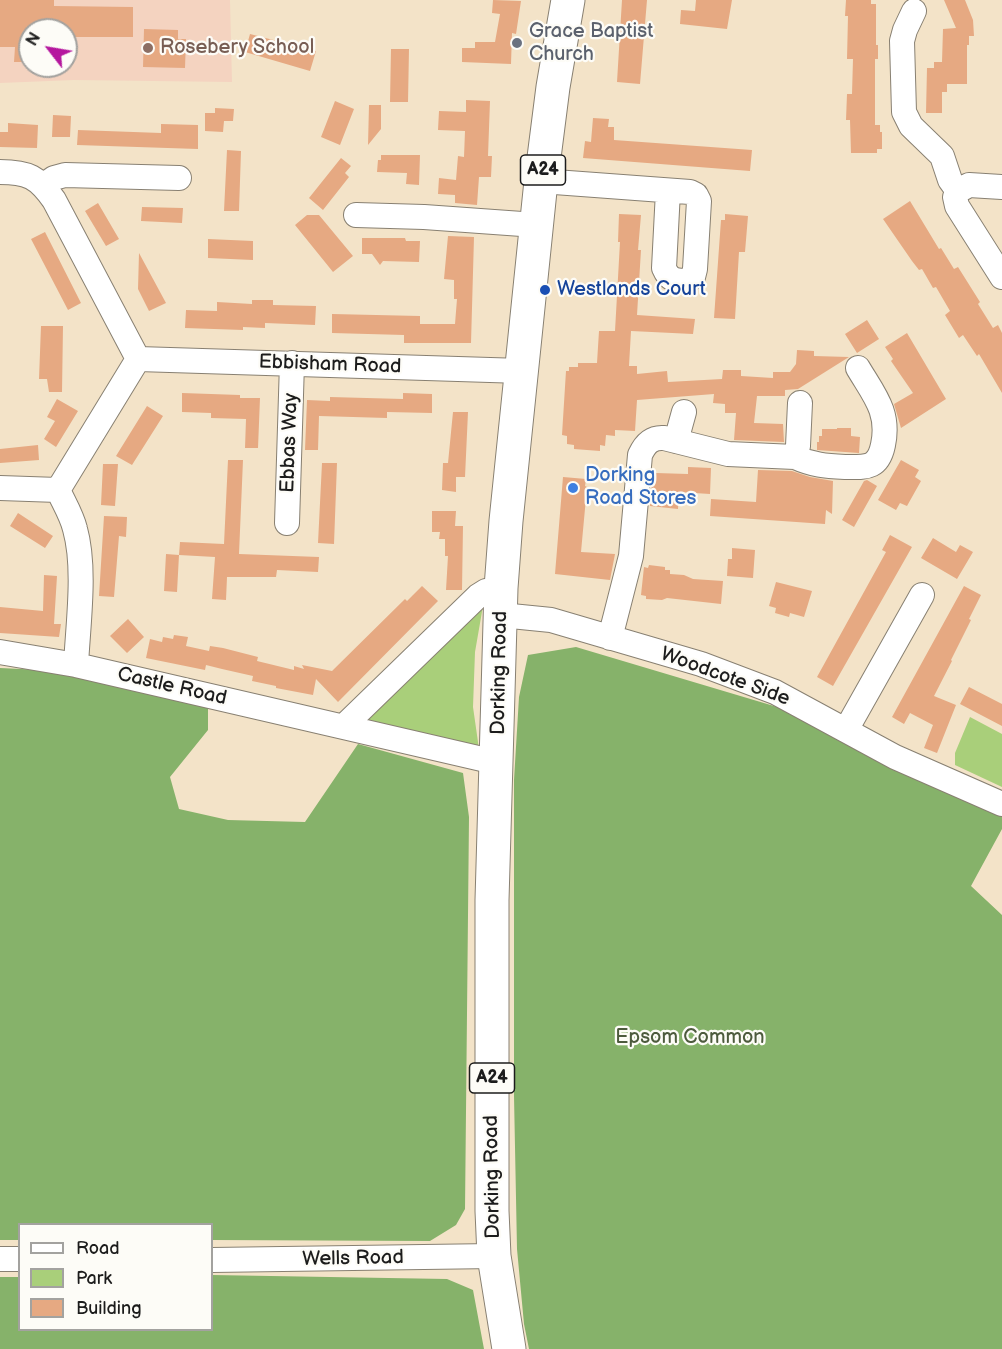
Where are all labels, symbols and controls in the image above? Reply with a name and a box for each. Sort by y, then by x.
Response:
north arrow [18,18,78,78]
place label: Grace Baptist Church [529,20,653,67]
text: N [23,29,45,50]
place label: Rosebery School [160,36,314,60]
marker: Grace Baptist Church [510,36,524,50]
marker: Rosebery School [141,41,155,55]
road number: A24 [520,155,566,185]
place label: Westlands Court [557,278,706,302]
marker: Westlands Court [538,283,552,297]
street label: Ebbisham Road [258,351,402,379]
street label: Ebbas Way [276,393,304,493]
place label: Dorking Road Stores [585,464,696,511]
marker: Dorking Road Stores [566,481,580,495]
street label: Dorking Road [487,611,513,735]
street label: Woodcote Side [657,642,793,712]
street label: Castle Road [115,663,229,711]
park label: Epsom Common [615,1026,765,1050]
road number: A24 [470,1063,514,1093]
street label: Dorking Road [480,1115,506,1239]
legend [18,1223,213,1331]
text: Road [76,1238,120,1259]
street label: Wells Road [302,1246,404,1272]
text: Park [76,1268,112,1289]
text: Building [76,1298,142,1319]

